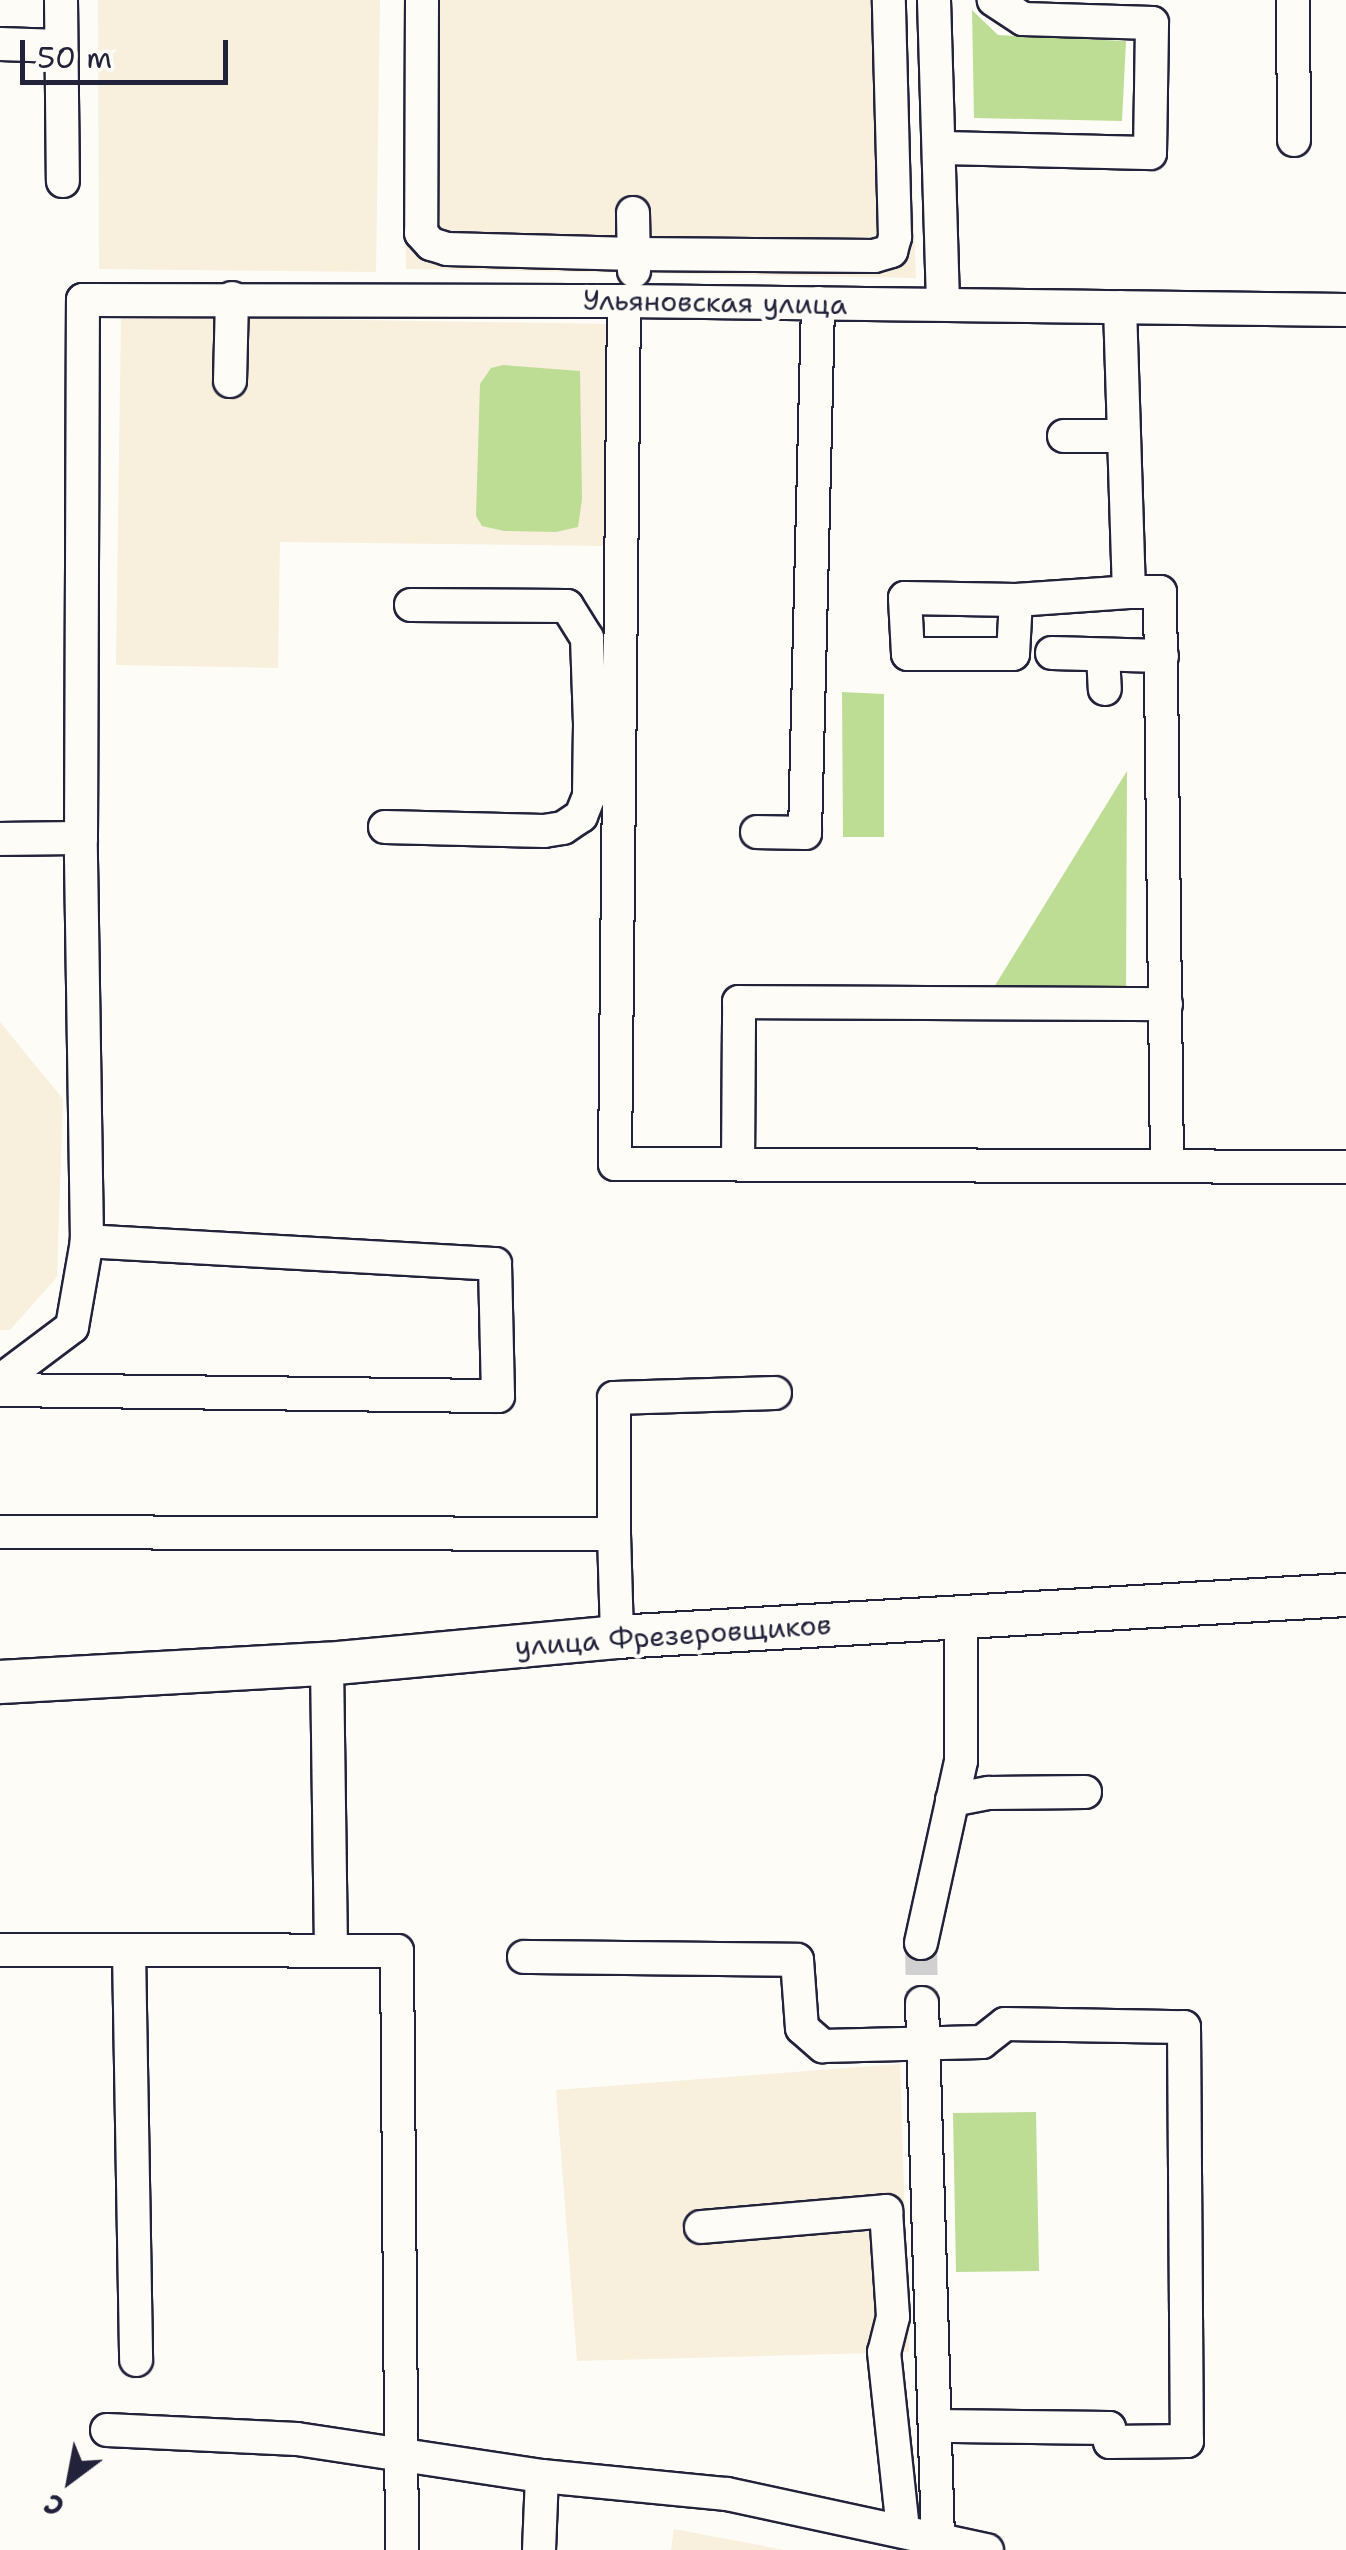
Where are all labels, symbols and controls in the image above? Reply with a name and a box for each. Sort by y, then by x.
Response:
scale bar [25,20,232,82]
text: 50 m [37,37,112,78]
street label: Ульяновская улица [583,283,847,321]
street label: улица Фрезеровщиков [514,1607,832,1663]
north arrow [20,2430,120,2530]
text: С [37,2485,71,2526]

